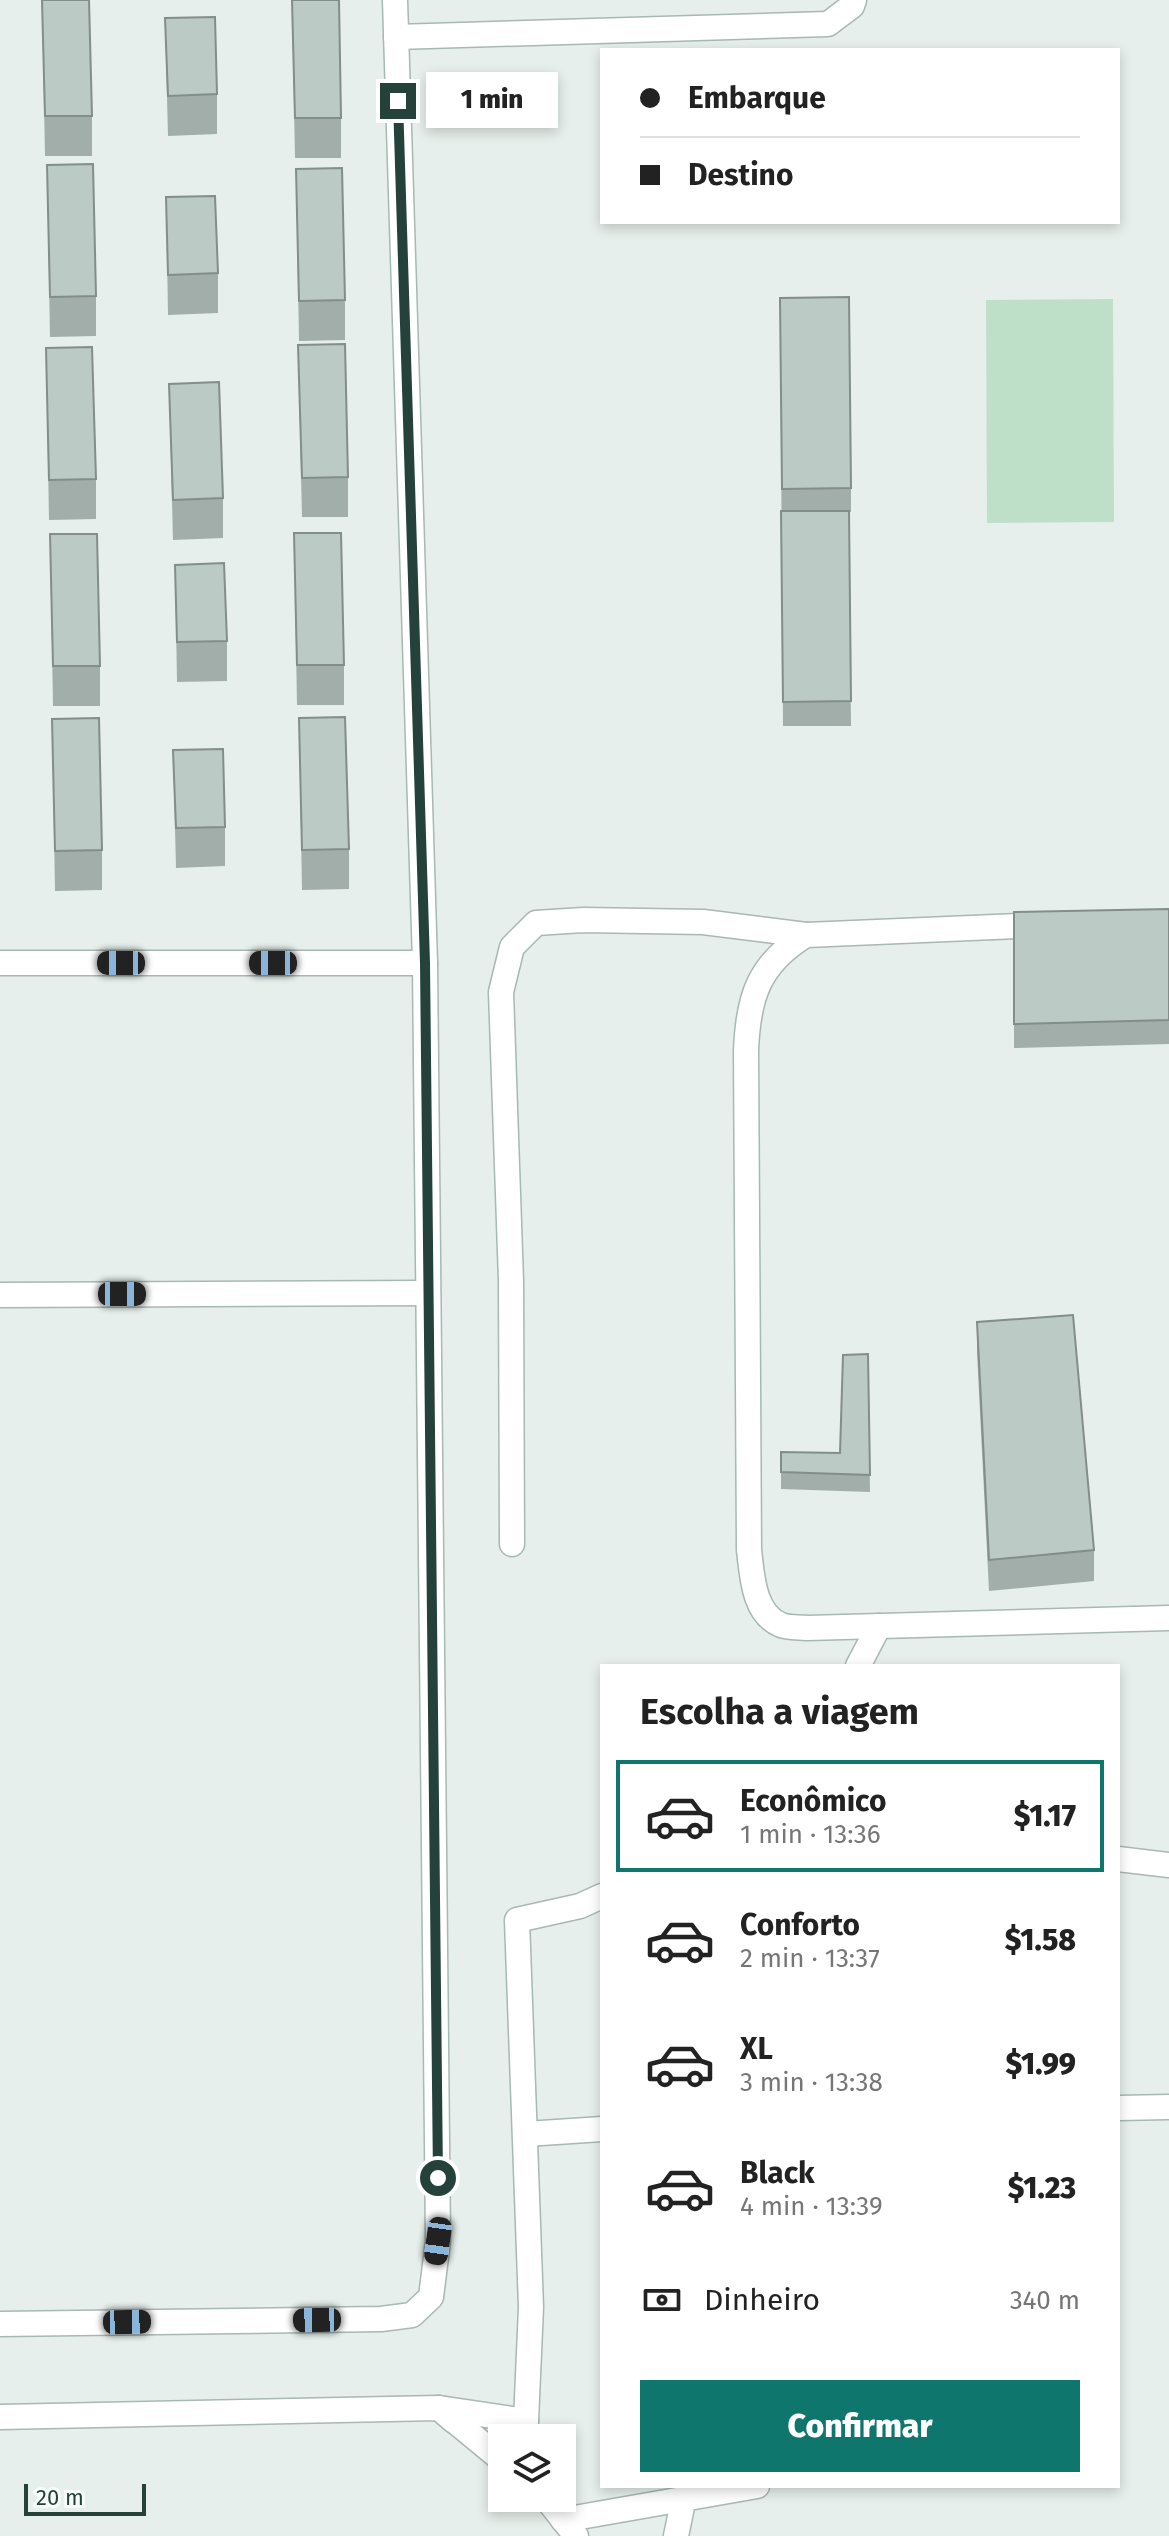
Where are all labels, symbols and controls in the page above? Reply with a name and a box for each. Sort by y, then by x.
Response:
callout: 1 min [426,73,558,129]
text: Embarque [688,80,826,116]
route end [380,83,416,119]
text: 1 min [461,84,523,115]
text: Destino [688,157,793,193]
car [97,951,145,975]
car [249,951,297,975]
car [98,1282,146,1306]
text: Escolha a viagem [640,1690,919,1734]
icon: car [644,1780,716,1852]
text: Econômico [740,1783,886,1819]
text: $1.17 [1014,1798,1076,1834]
text: 1 min · 13:36 [740,1819,881,1850]
icon: car [644,1904,716,1976]
text: Conforto [740,1907,860,1943]
text: $1.58 [1005,1922,1076,1958]
text: 2 min · 13:37 [740,1943,880,1974]
icon: car [644,2028,716,2100]
text: XL [740,2031,773,2067]
text: $1.99 [1005,2046,1076,2082]
text: 3 min · 13:38 [740,2067,883,2098]
icon: car [644,2152,716,2224]
text: Black [740,2155,815,2191]
route start [420,2160,456,2196]
text: $1.23 [1008,2170,1076,2206]
text: 4 min · 13:39 [740,2191,883,2222]
car [423,2216,453,2266]
icon: cash [640,2278,684,2322]
text: Dinheiro [704,2282,820,2318]
text: 340 m [1010,2285,1080,2316]
car [293,2308,341,2332]
car [103,2310,151,2334]
button: Confirmar [640,2380,1080,2472]
map controls [488,2424,576,2512]
button: layers [488,2424,576,2512]
scale bar [24,2480,146,2516]
text: 20 m [36,2484,84,2511]

